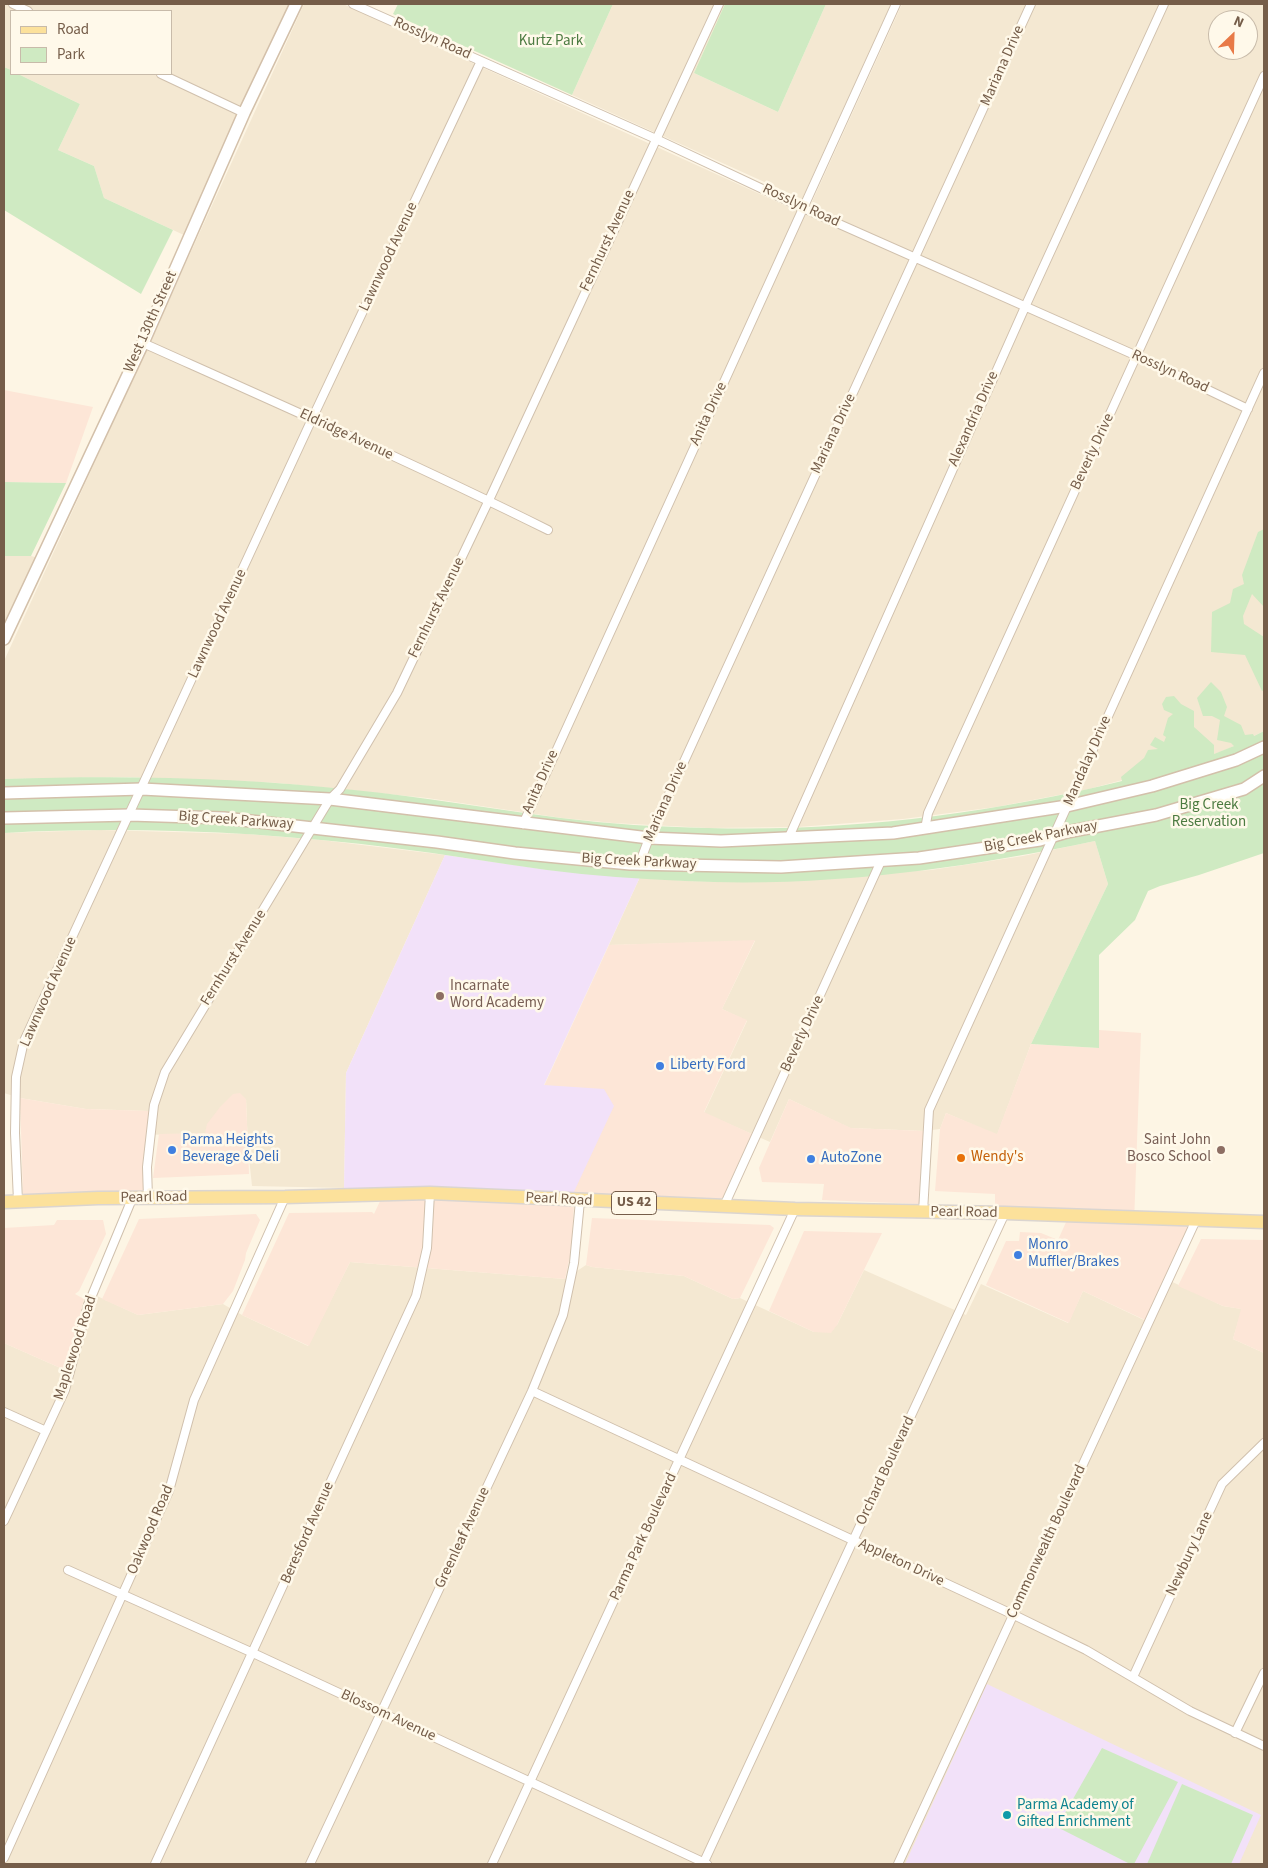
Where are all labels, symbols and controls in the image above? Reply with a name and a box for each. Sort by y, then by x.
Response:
legend [10,10,172,75]
north arrow [1208,10,1258,60]
text: N [1230,11,1247,33]
street label: Rosslyn Road [390,14,474,64]
text: Road [57,19,89,40]
street label: Mariana Drive [977,23,1029,109]
park label: Kurtz Park [519,33,583,51]
text: Park [57,44,85,65]
street label: Rosslyn Road [759,180,843,232]
street label: Fernhurst Avenue [577,187,639,295]
street label: Lawnwood Avenue [356,200,422,314]
street label: West 130th Street [121,268,181,376]
street label: Rosslyn Road [1128,346,1212,398]
street label: Alexandria Drive [945,369,1003,469]
street label: Anita Drive [687,379,731,449]
street label: Mariana Drive [808,391,860,477]
street label: Eldridge Avenue [296,405,396,465]
street label: Beverly Drive [1067,411,1119,493]
street label: Fernhurst Avenue [405,555,469,661]
street label: Lawnwood Avenue [185,567,251,681]
street label: Mandalay Drive [1060,713,1116,809]
street label: Anita Drive [519,747,563,817]
street label: Mariana Drive [640,759,692,845]
park label: Big Creek Reservation [1172,797,1246,832]
street label: Big Creek Parkway [178,808,294,834]
street label: Big Creek Parkway [983,817,1099,857]
street label: Big Creek Parkway [581,850,697,874]
street label: Fernhurst Avenue [197,907,271,1009]
street label: Lawnwood Avenue [17,934,81,1050]
place label: Incarnate Word Academy [450,978,544,1013]
marker: Incarnate Word Academy [434,990,446,1002]
street label: Beverly Drive [777,993,829,1075]
place label: Liberty Ford [670,1057,746,1075]
marker: Liberty Ford [654,1060,666,1072]
place label: Parma Heights Beverage & Deli [182,1132,279,1167]
place label: Saint John Bosco School [1127,1132,1211,1167]
marker: Parma Heights Beverage & Deli [166,1144,178,1156]
marker: Saint John Bosco School [1215,1144,1227,1156]
place label: Wendy's [971,1149,1023,1167]
place label: AutoZone [821,1150,882,1168]
marker: Wendy's [955,1152,967,1164]
marker: AutoZone [805,1153,817,1165]
street label: Pearl Road [120,1188,188,1208]
street label: Pearl Road [525,1189,593,1211]
road number: US 42 [612,1192,656,1214]
street label: Pearl Road [930,1203,998,1223]
place label: Monro Muffler/Brakes [1028,1237,1119,1272]
marker: Monro Muffler/Brakes [1012,1249,1024,1261]
street label: Maplewood Road [51,1294,101,1402]
street label: Orchard Boulevard [853,1414,919,1528]
street label: Commonwealth Boulevard [1003,1462,1091,1622]
street label: Parma Park Boulevard [607,1470,681,1604]
street label: Beresford Avenue [277,1479,339,1587]
street label: Oakwood Road [124,1483,178,1577]
street label: Greenleaf Avenue [432,1485,494,1591]
street label: Newbury Lane [1163,1509,1217,1599]
street label: Appleton Drive [855,1535,947,1591]
street label: Blossom Avenue [337,1686,439,1746]
place label: Parma Academy of Gifted Enrichment [1017,1797,1134,1832]
marker: Parma Academy of Gifted Enrichment [1001,1809,1013,1821]

